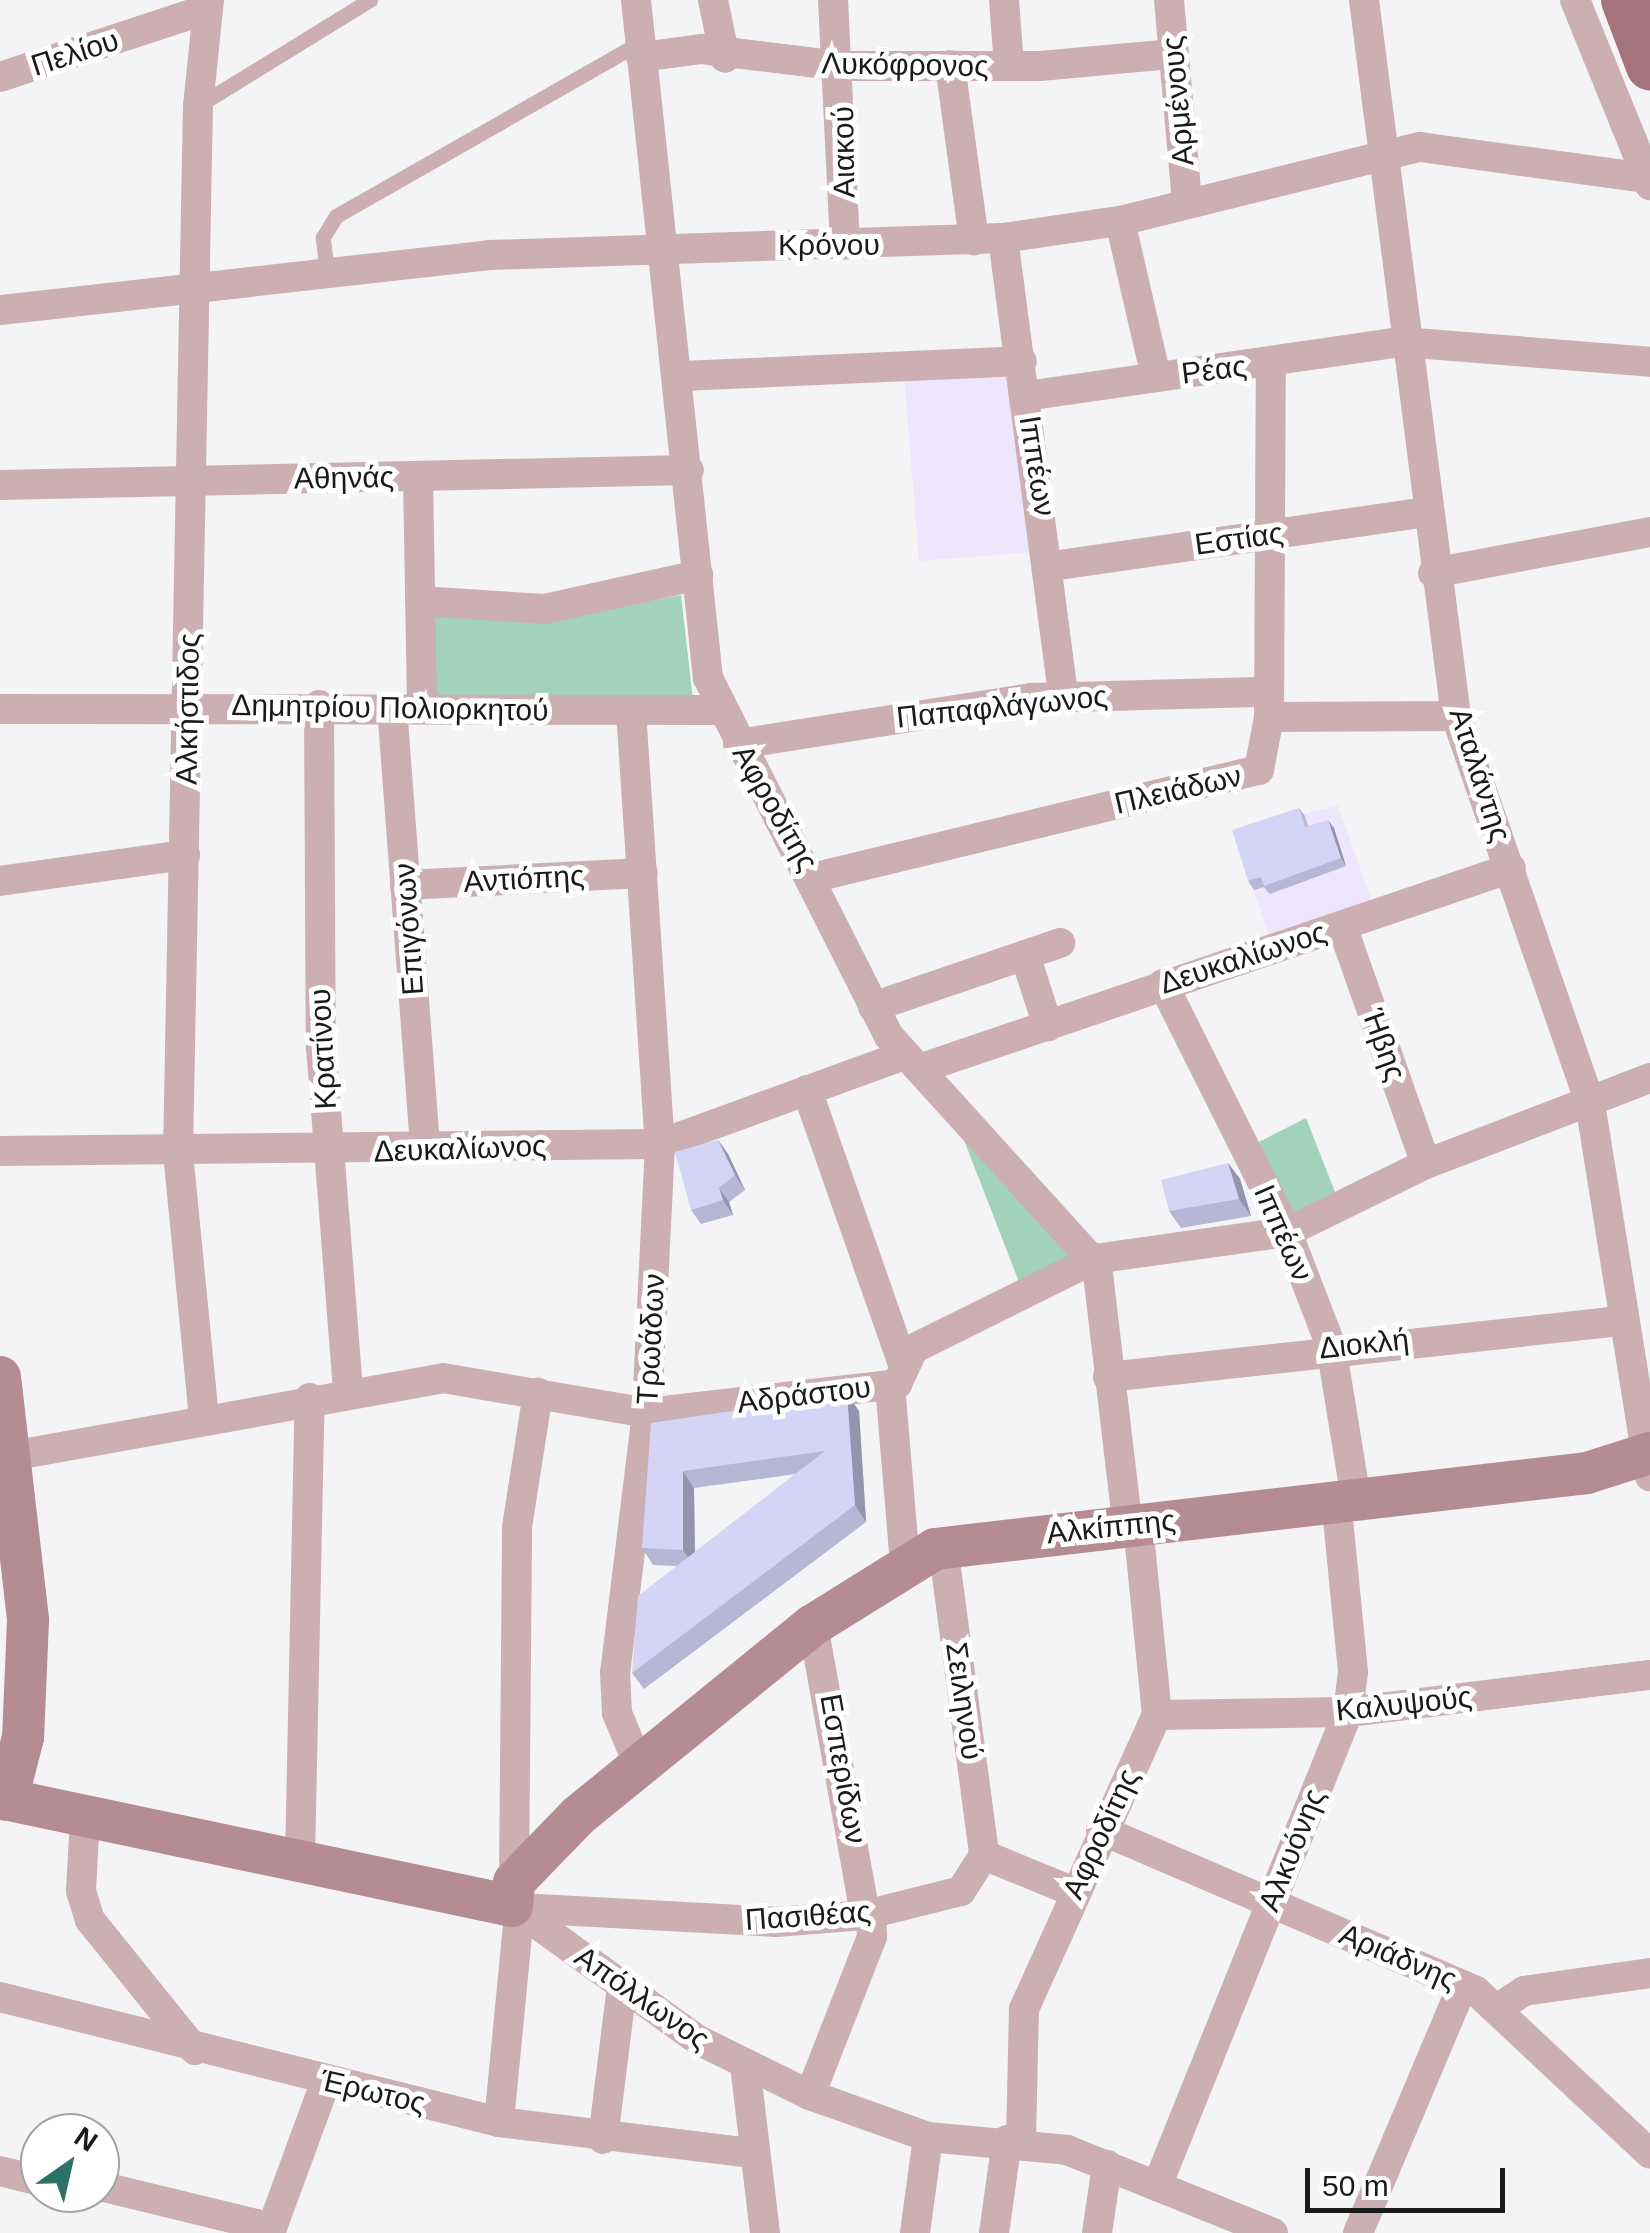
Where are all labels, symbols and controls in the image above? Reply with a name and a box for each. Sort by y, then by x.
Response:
street label: Πελίου [27,22,123,84]
street label: Αρμένους [1154,35,1202,167]
street label: Λυκόφρoνος [821,46,989,84]
street label: Αιακού [825,106,863,198]
street label: Κρόνου [778,227,880,263]
street label: Ρέας [1179,348,1249,392]
street label: Ιππέων [1011,413,1063,519]
street label: Αθηνάς [294,459,394,497]
street label: Εστίας [1193,515,1285,563]
street label: Αλκήστιδος [169,633,207,785]
street label: Παπαφλάγωνος [895,678,1109,736]
street label: Δημητρίου Πολιορκητού [231,687,549,729]
street label: Αταλάντης [1441,703,1519,847]
street label: Αφροδίτης [725,739,825,877]
street label: Πλειάδων [1111,758,1245,822]
street label: Αντιόπης [463,858,585,900]
street label: Επιγόνων [386,862,432,996]
street label: Δευκαλίωνος [1155,914,1331,1002]
street label: Κρατίνου [302,988,344,1110]
street label: Ήβης [1355,1004,1413,1086]
street label: Δευκαλίωνος [373,1128,547,1170]
street label: Ιππέων [1246,1179,1320,1287]
street label: Τρωάδων [630,1273,672,1405]
street label: Διοκλή [1317,1321,1411,1367]
street label: Αδράστου [735,1369,873,1421]
street label: Αλκίππης [1045,1502,1177,1552]
street label: Σειληνού [938,1640,990,1762]
street label: Καλυψούς [1334,1679,1474,1729]
street label: Εσπερίδων [812,1691,874,1847]
street label: Αφροδίτης [1055,1763,1147,1905]
street label: Αλκυόνης [1251,1783,1333,1917]
street label: Πασιθέας [744,1894,872,1938]
street label: Αριάδνης [1334,1916,1462,1998]
street label: Απόλλωνος [568,1939,716,2057]
street label: Έρωτος [317,2063,429,2121]
north arrow [20,2113,120,2213]
text: N [69,2121,103,2158]
scale bar [1310,2148,1510,2210]
text: 50 m [1322,2169,1389,2202]

